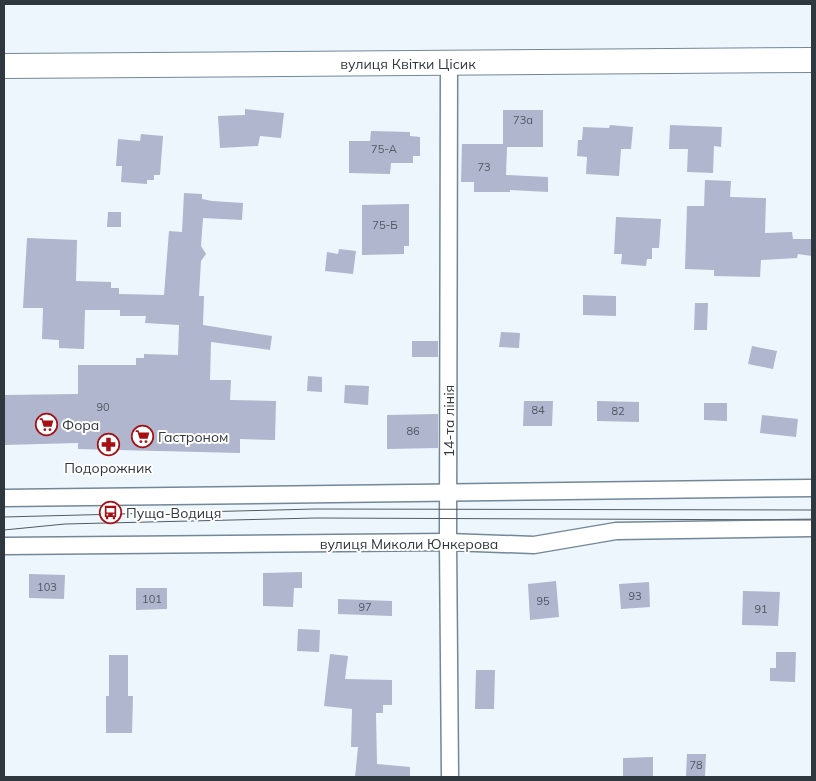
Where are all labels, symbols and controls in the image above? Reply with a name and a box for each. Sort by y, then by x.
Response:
street label: вулиця Квітки Цісик [340,55,476,73]
house number: 73а [513,113,533,127]
house number: 75-А [371,142,397,156]
house number: 73 [477,160,491,174]
house number: 75-Б [372,218,398,232]
street label: 14-та лінія [440,385,458,457]
house number: 90 [96,400,110,414]
house number: 84 [531,403,545,417]
house number: 82 [611,404,625,418]
supermarket icon: Фора [34,413,58,437]
place label: Фора [62,416,99,434]
house number: 86 [406,424,420,438]
supermarket icon: Гастроном [130,425,154,449]
place label: Гастроном [158,428,228,446]
pharmacy icon: Подорожник [96,433,120,457]
place label: Подорожник [64,459,152,477]
bus stop icon: Пуща-Водиця [98,501,122,525]
place label: Пуща-Водиця [126,504,221,522]
street label: вулиця Миколи Юнкерова [320,535,498,553]
house number: 103 [37,580,57,594]
house number: 93 [628,589,642,603]
house number: 101 [142,592,162,606]
house number: 95 [536,594,550,608]
house number: 97 [358,600,372,614]
house number: 91 [754,602,768,616]
house number: 78 [689,758,703,772]

